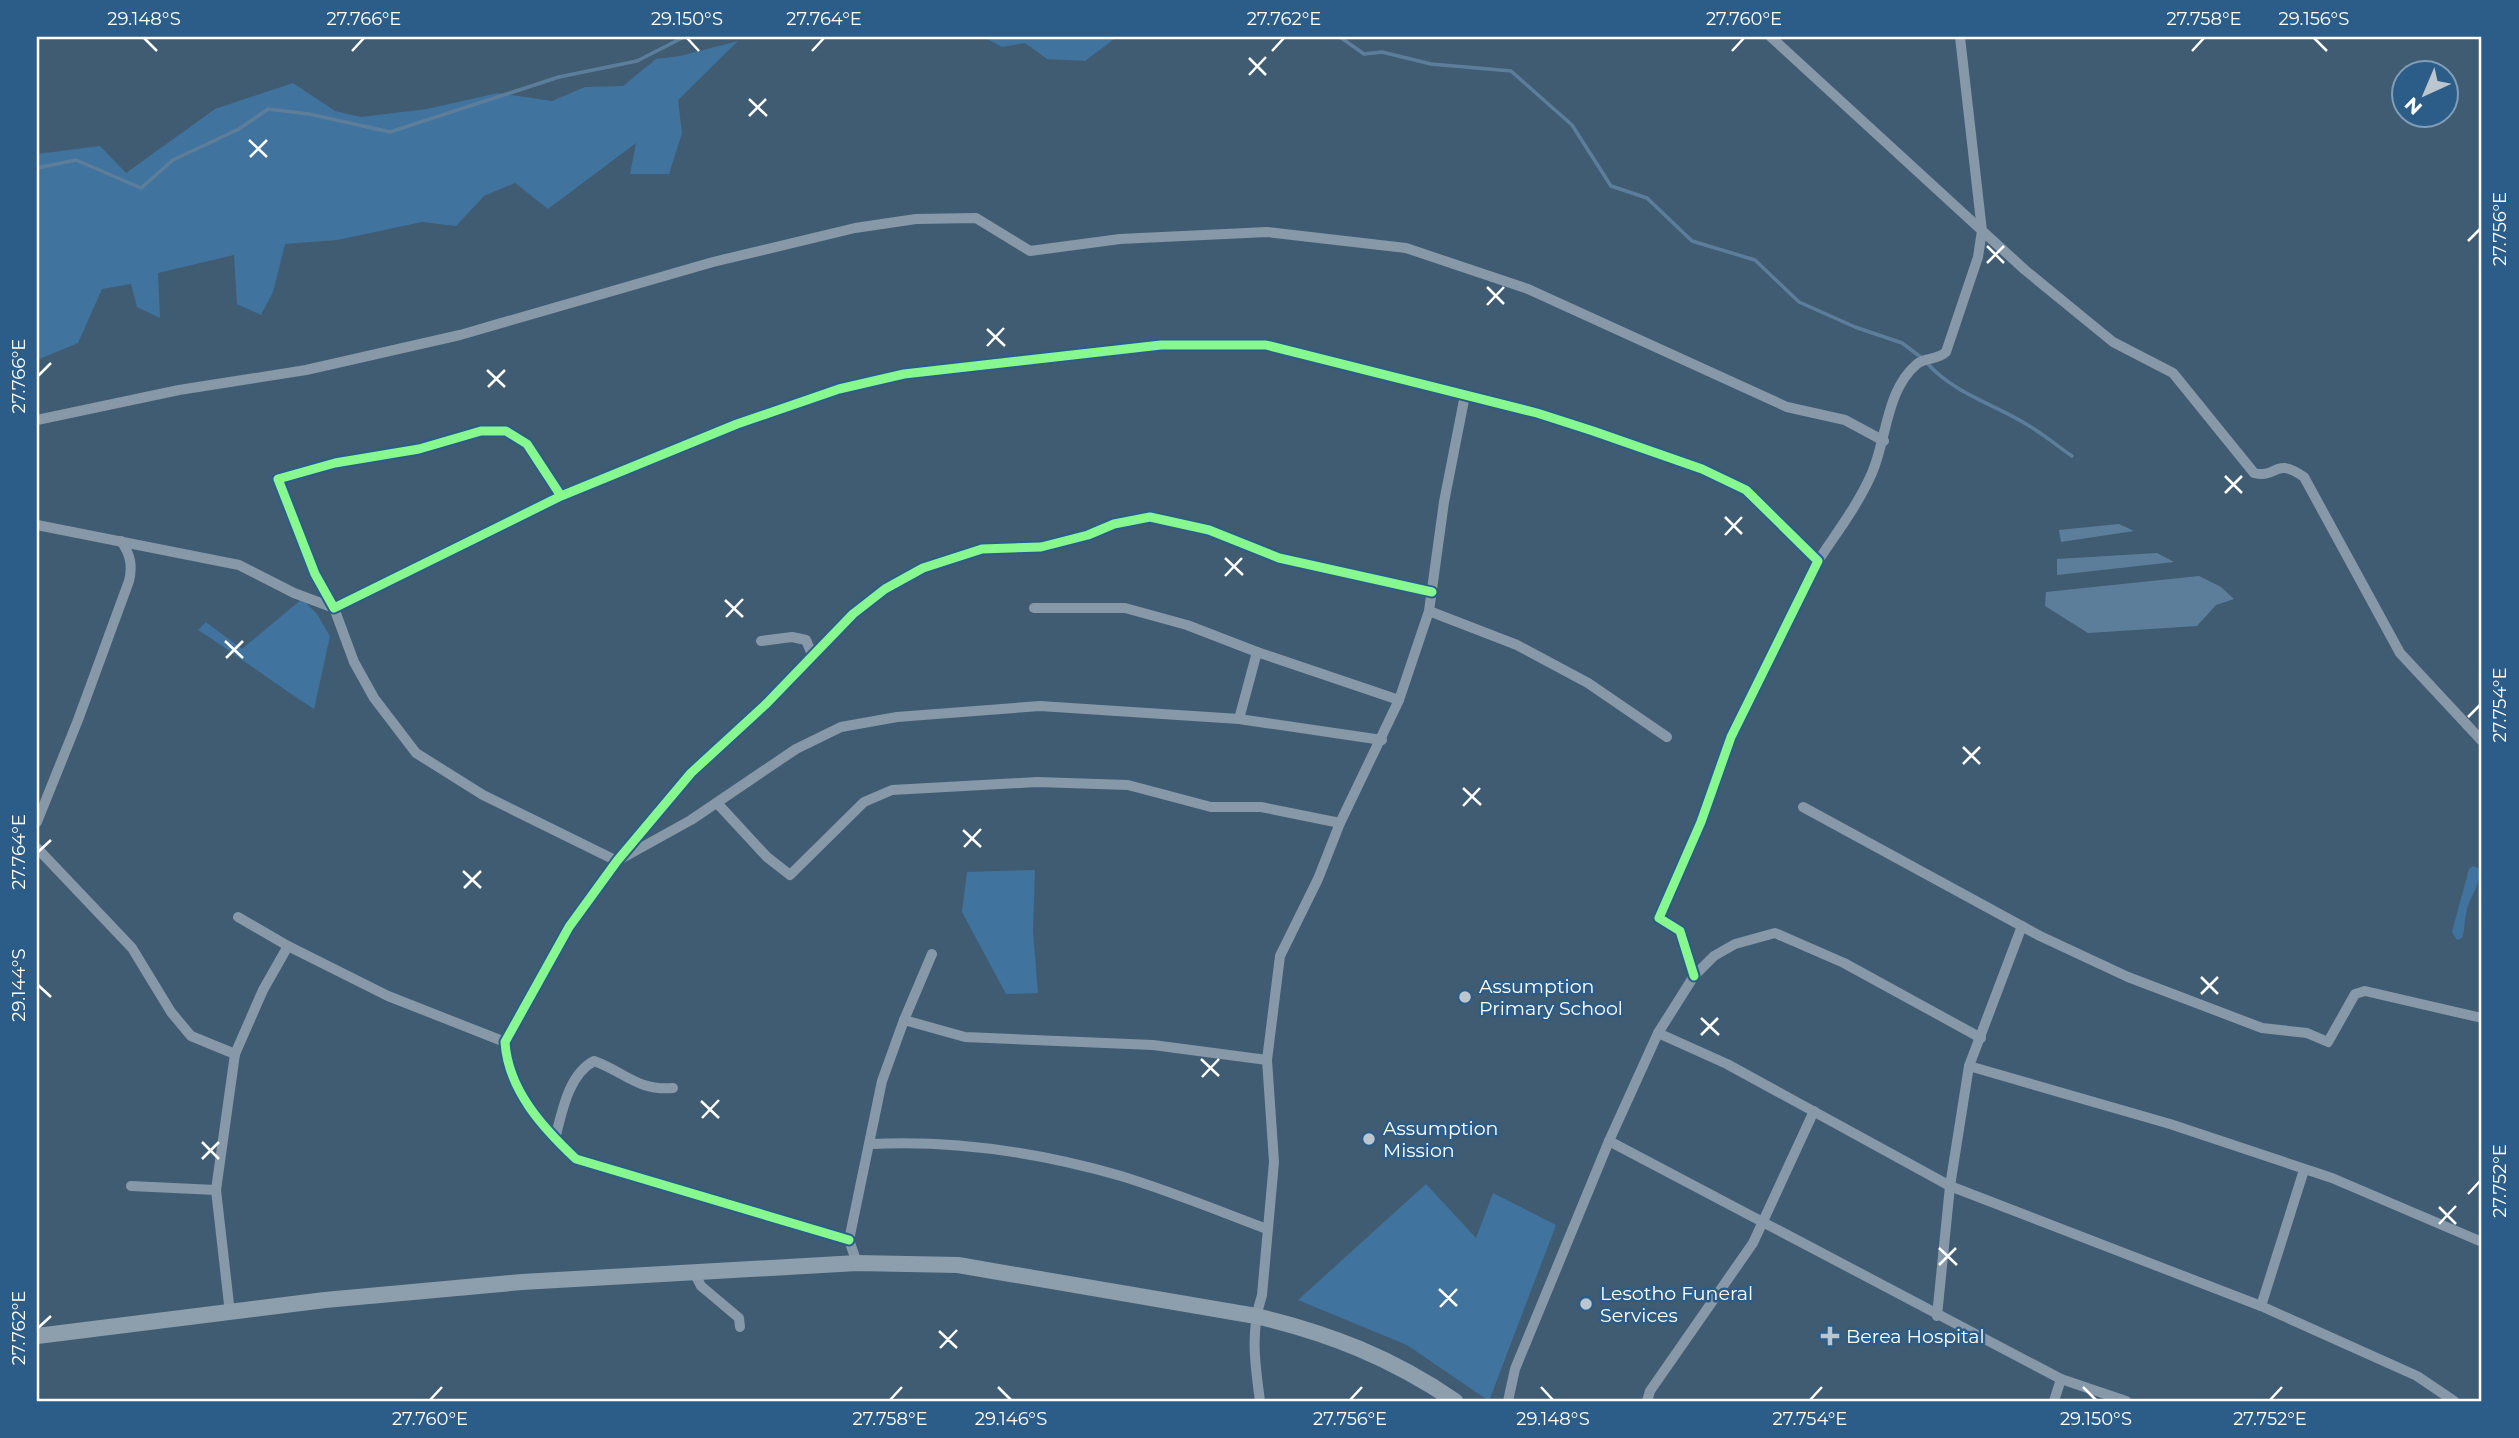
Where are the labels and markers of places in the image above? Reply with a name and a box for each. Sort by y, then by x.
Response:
place label: Assumption Primary School [1479,975,1623,1020]
marker: Assumption Primary School [1457,989,1473,1005]
place label: Assumption Mission [1383,1117,1498,1162]
marker: Assumption Mission [1361,1131,1377,1147]
place label: Lesotho Funeral Services [1600,1282,1753,1327]
marker: Lesotho Funeral Services [1578,1296,1594,1312]
place label: Berea Hospital [1846,1325,1985,1348]
marker: Berea Hospital [1820,1326,1840,1346]

